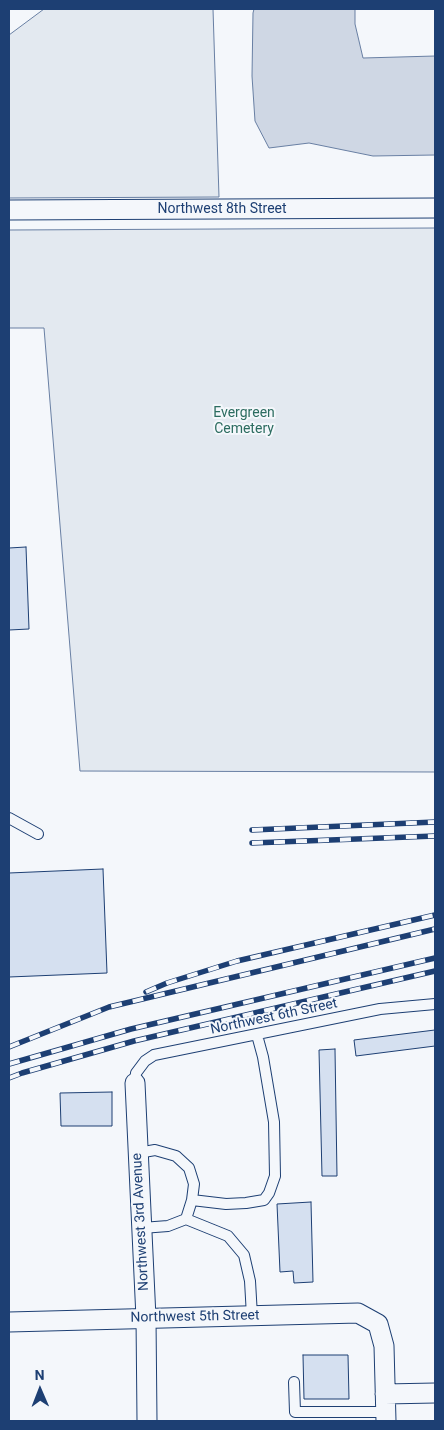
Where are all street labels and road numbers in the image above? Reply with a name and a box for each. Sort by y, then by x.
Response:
street label: Northwest 8th Street [157,201,287,217]
street label: Northwest 6th Street [209,995,339,1039]
street label: Northwest 3rd Avenue [129,1153,153,1291]
street label: Northwest 5th Street [130,1307,260,1327]

